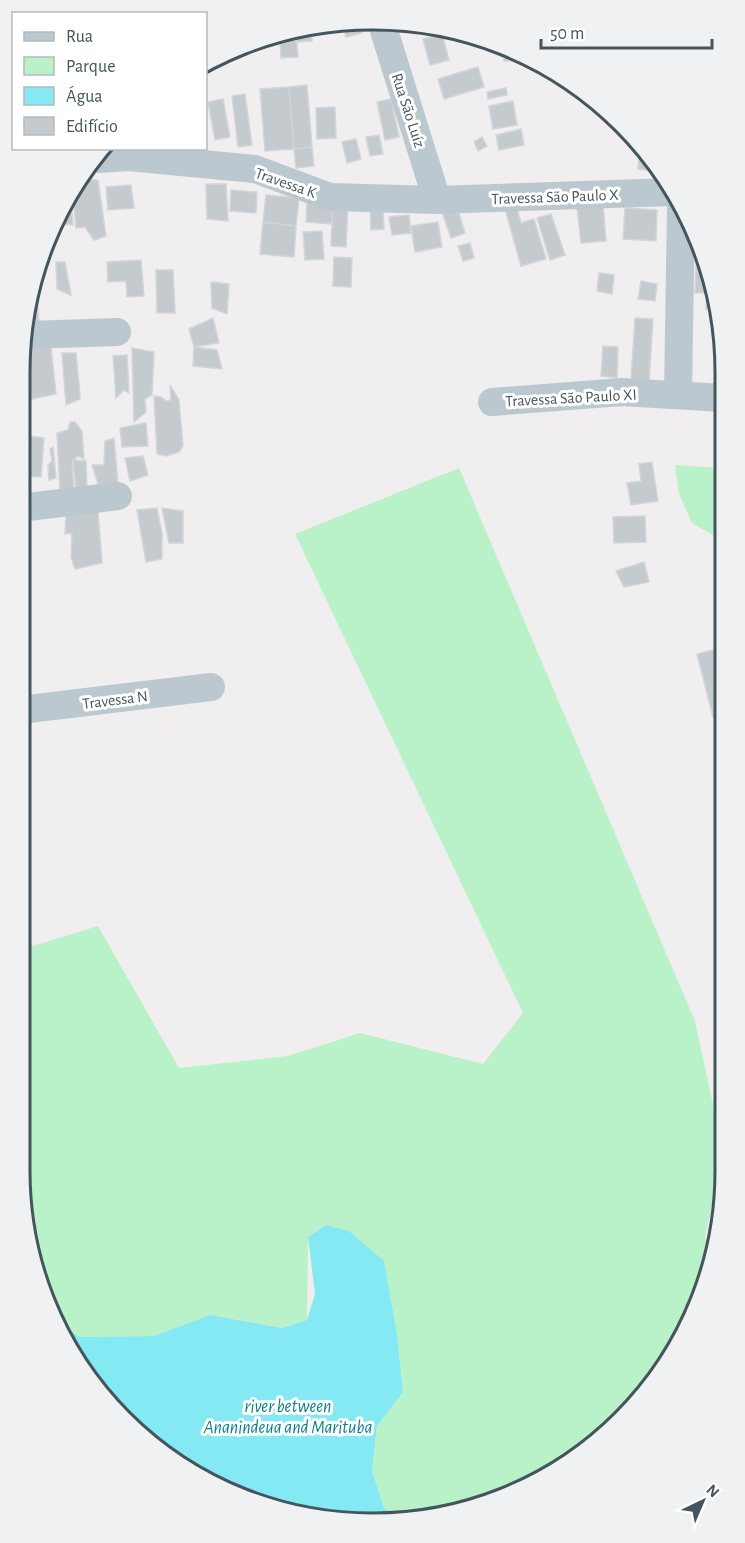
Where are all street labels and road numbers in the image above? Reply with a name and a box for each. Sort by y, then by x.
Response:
street label: Rua São Luíz [389,71,428,150]
street label: Travessa K [253,165,319,201]
street label: Travessa São Paulo X [491,187,619,207]
street label: Travessa São Paulo XI [505,387,637,409]
street label: Travessa N [82,688,149,712]

